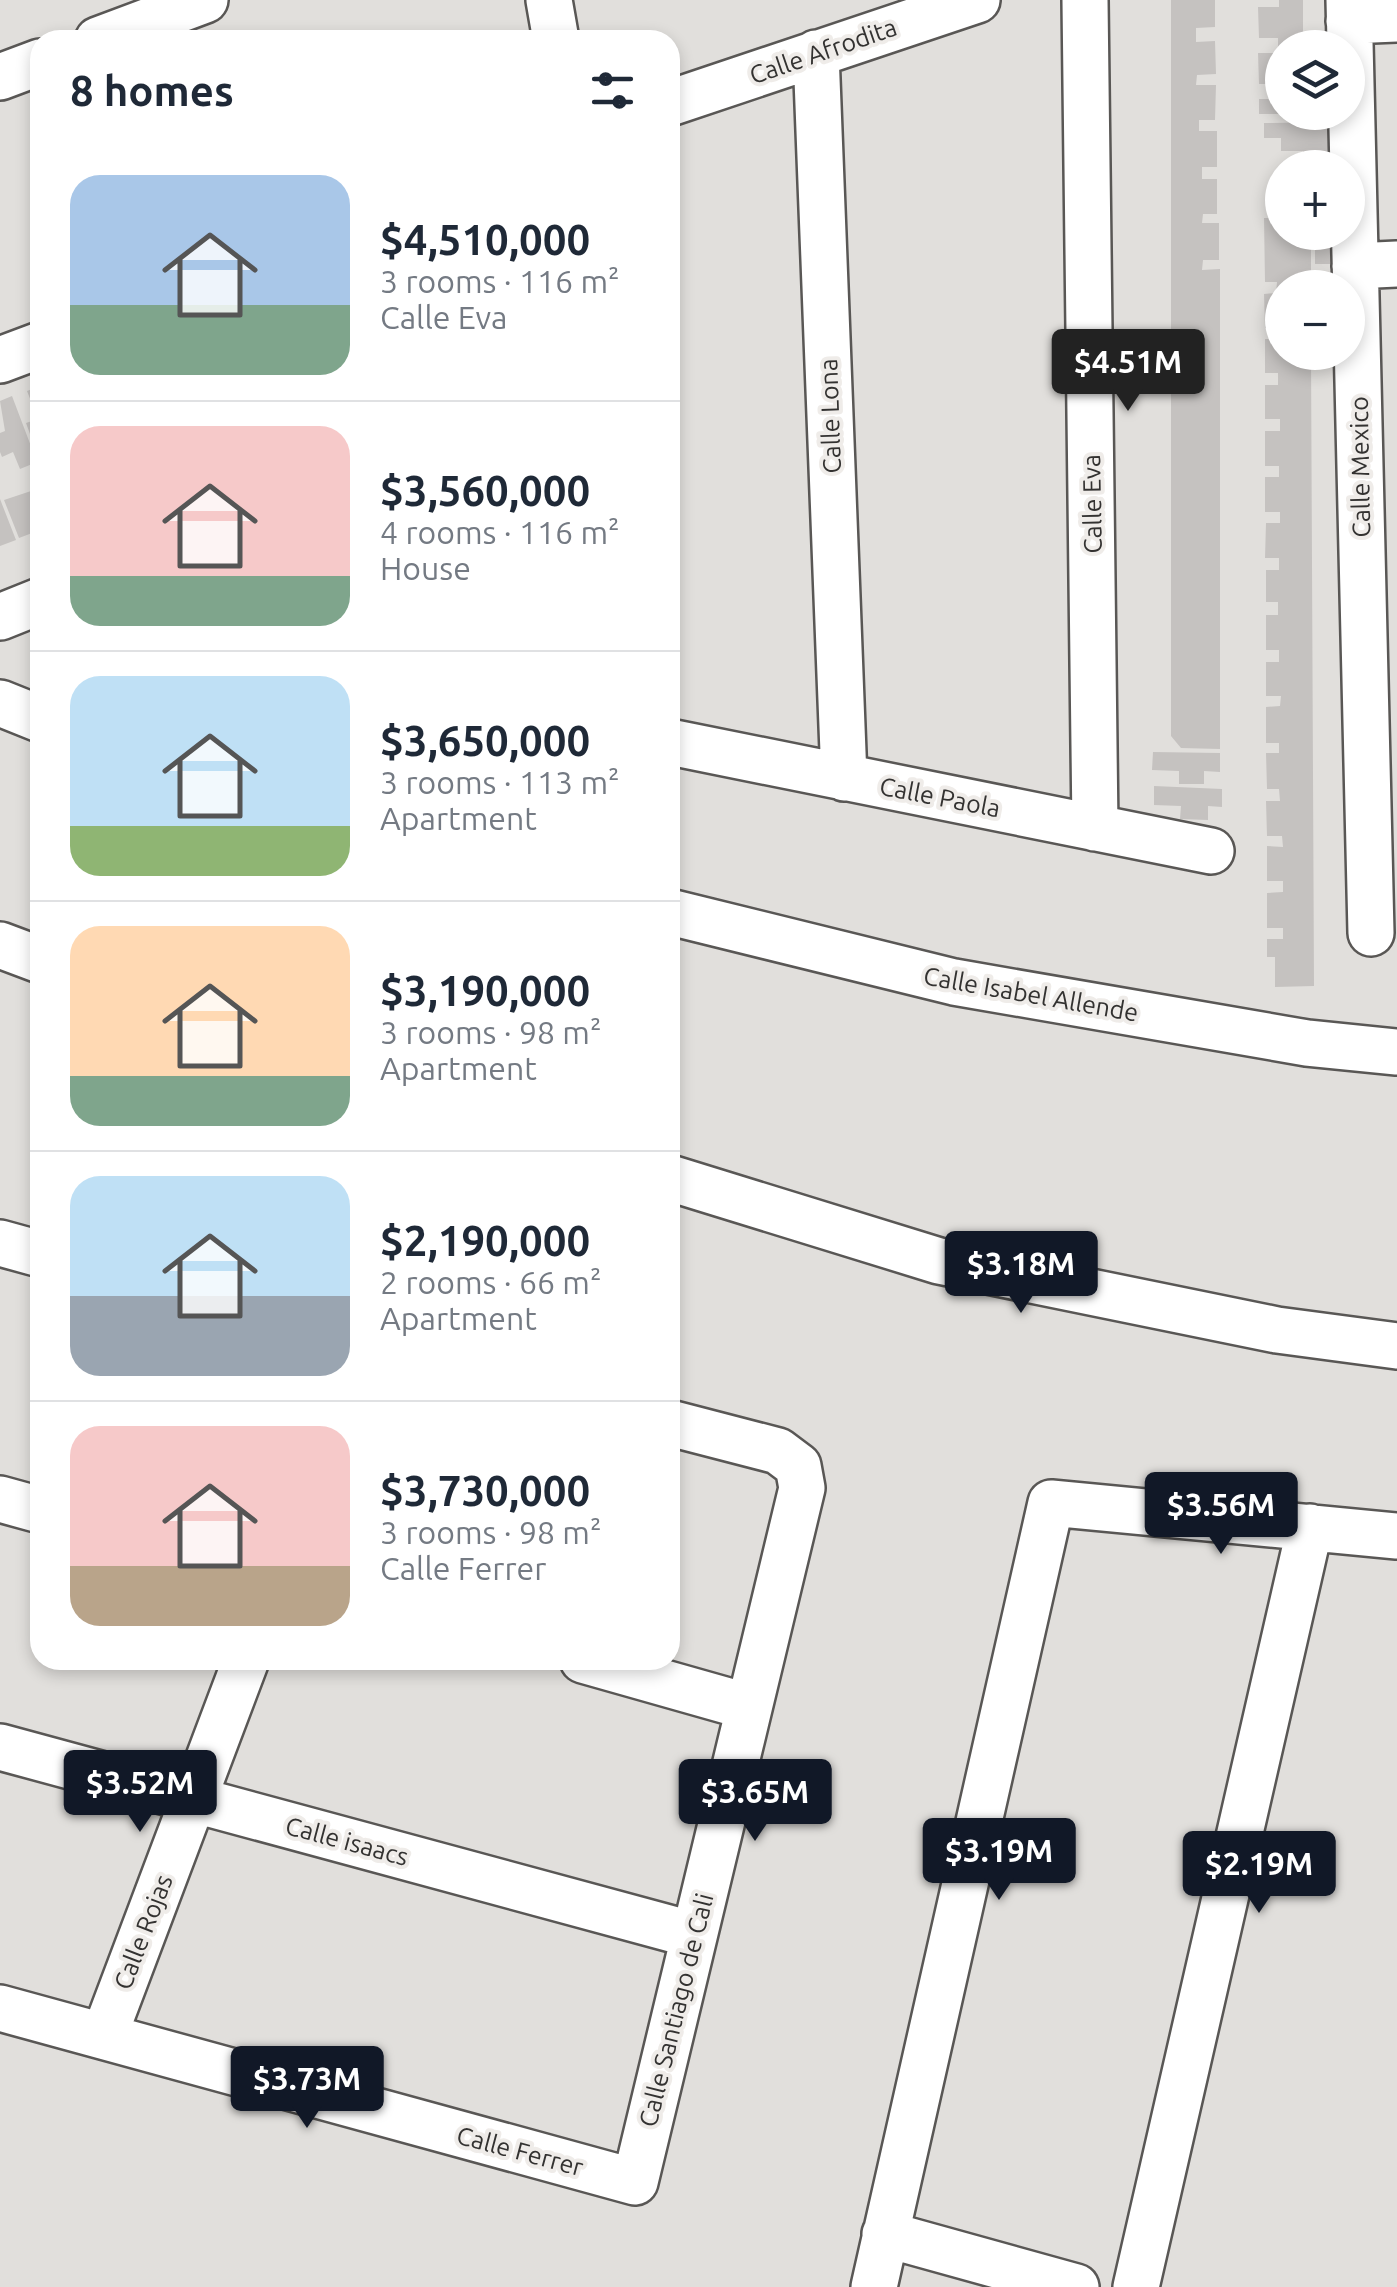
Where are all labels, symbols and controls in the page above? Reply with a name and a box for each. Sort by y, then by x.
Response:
street label: Calle Afrodita [746,13,900,89]
map controls [1265,30,1365,370]
button: layers [1265,30,1365,130]
icon: filters [585,63,640,118]
text: 8 homes [70,67,234,114]
button: + [1265,150,1365,250]
icon: home [150,215,270,335]
text: $4,510,000 [380,216,590,263]
text: 3 rooms · 116 m² [380,263,620,299]
button: − [1265,270,1365,370]
text: Calle Eva [380,299,507,335]
pin: $4.51M [1047,329,1209,414]
text: $4.51M [1074,343,1182,379]
street label: Calle Lona [814,358,846,474]
street label: Calle Mexico [1345,396,1375,538]
street label: Calle Eva [1077,454,1107,554]
icon: home [150,466,270,586]
text: $3,560,000 [380,467,590,514]
text: 4 rooms · 116 m² [380,514,620,550]
text: House [380,550,471,586]
icon: home [150,716,270,836]
text: $3,650,000 [380,717,590,764]
text: 3 rooms · 113 m² [380,764,620,800]
street label: Calle Paola [877,772,1003,822]
text: Apartment [380,800,537,836]
street label: Calle Isabel Allende [921,961,1141,1027]
icon: home [150,966,270,1086]
text: $3,190,000 [380,967,590,1014]
text: 3 rooms · 98 m² [380,1014,601,1050]
text: Apartment [380,1050,537,1086]
icon: home [150,1216,270,1336]
text: $2,190,000 [380,1217,590,1264]
pin: $3.18M [940,1231,1102,1316]
text: $3.18M [967,1245,1075,1281]
text: 2 rooms · 66 m² [380,1264,601,1300]
text: Apartment [380,1300,537,1336]
icon: home [150,1466,270,1586]
text: $3,730,000 [380,1467,590,1514]
pin: $3.56M [1140,1472,1302,1557]
text: $3.56M [1167,1486,1275,1522]
text: 3 rooms · 98 m² [380,1514,601,1550]
text: Calle Ferrer [380,1550,546,1586]
pin: $3.52M [59,1750,221,1835]
pin: $3.65M [674,1759,836,1844]
text: $3.52M [86,1764,194,1800]
text: $3.65M [701,1773,809,1809]
street label: Calle isaacs [283,1811,411,1871]
pin: $3.19M [918,1818,1080,1903]
pin: $2.19M [1178,1831,1340,1916]
text: $3.19M [945,1832,1053,1868]
text: $2.19M [1205,1845,1313,1881]
street label: Calle Rojas [108,1871,178,1993]
street label: Calle Santiago de Cali [633,1890,719,2130]
pin: $3.73M [226,2046,388,2131]
text: $3.73M [253,2060,361,2096]
street label: Calle Ferrer [454,2121,587,2181]

